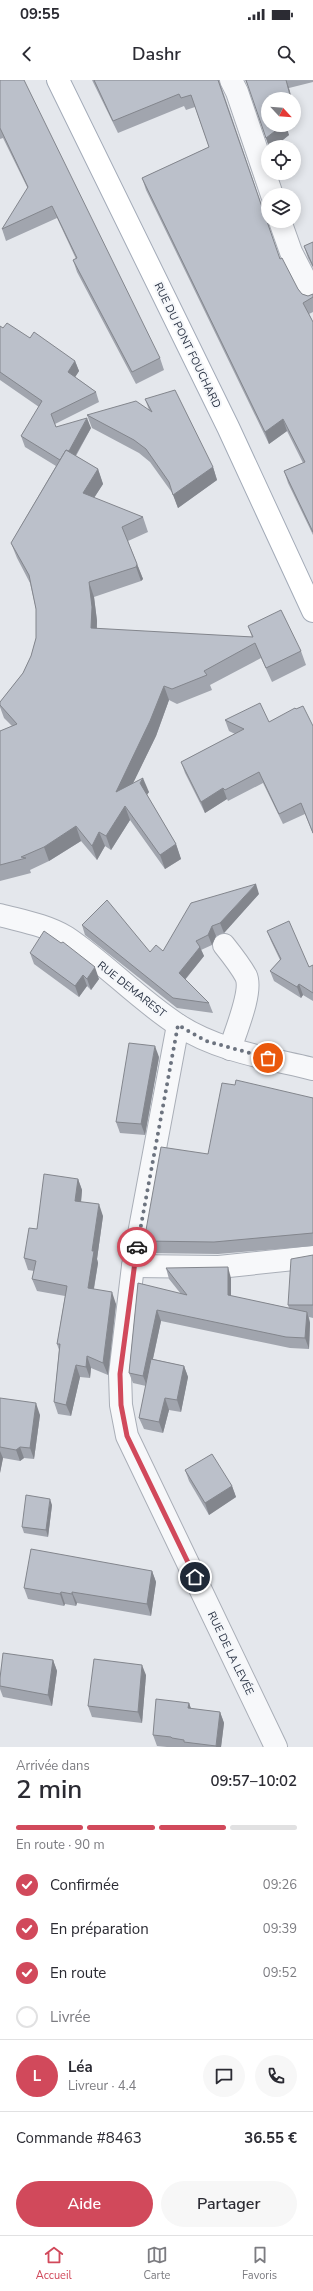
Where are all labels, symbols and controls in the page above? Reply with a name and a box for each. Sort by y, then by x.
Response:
text: 09:55 [20,4,60,24]
text: Dashr [132,42,181,66]
icon: back [16,43,38,65]
icon: search [275,43,297,65]
north arrow [261,92,301,132]
map controls [261,92,301,228]
button: locate [261,140,301,180]
button: layers [261,188,301,228]
street label: RUE DU PONT FOUCHARD [151,280,225,411]
street label: RUE DEMAREST [94,958,169,1021]
pin [251,1041,285,1075]
icon: bag [257,1047,279,1069]
courier [117,1227,157,1267]
icon: car [126,1236,148,1258]
pin [178,1560,212,1594]
icon: home [184,1566,206,1588]
street label: RUE DE LA LEVÉE [204,1608,258,1698]
text: Arrivée dans [16,1757,90,1775]
text: 09:57–10:02 [210,1771,297,1791]
text: 2 min [16,1772,82,1807]
text: En route · 90 m [16,1836,105,1854]
icon: check [16,1874,38,1896]
text: Confirmée [50,1875,119,1895]
text: 09:26 [263,1876,297,1894]
icon: check [16,1918,38,1940]
text: En préparation [50,1919,149,1939]
text: 09:39 [263,1920,297,1938]
icon: check [16,1962,38,1984]
text: En route [50,1963,106,1983]
text: 09:52 [263,1964,297,1982]
text: Livrée [50,2007,91,2027]
button: chat [203,2055,245,2097]
button: phone [255,2055,297,2097]
text: Léa [68,2057,93,2077]
text: L [33,2066,41,2086]
text: Livreur · 4.4 [68,2077,136,2095]
text: Commande #8463 [16,2128,142,2148]
text: 36.55 € [244,2128,297,2148]
button: Aide [16,2181,153,2227]
button: Partager [161,2181,297,2227]
tab: Accueil [36,2244,72,2283]
tab: Carte [143,2244,170,2283]
tab: Favoris [242,2244,277,2283]

